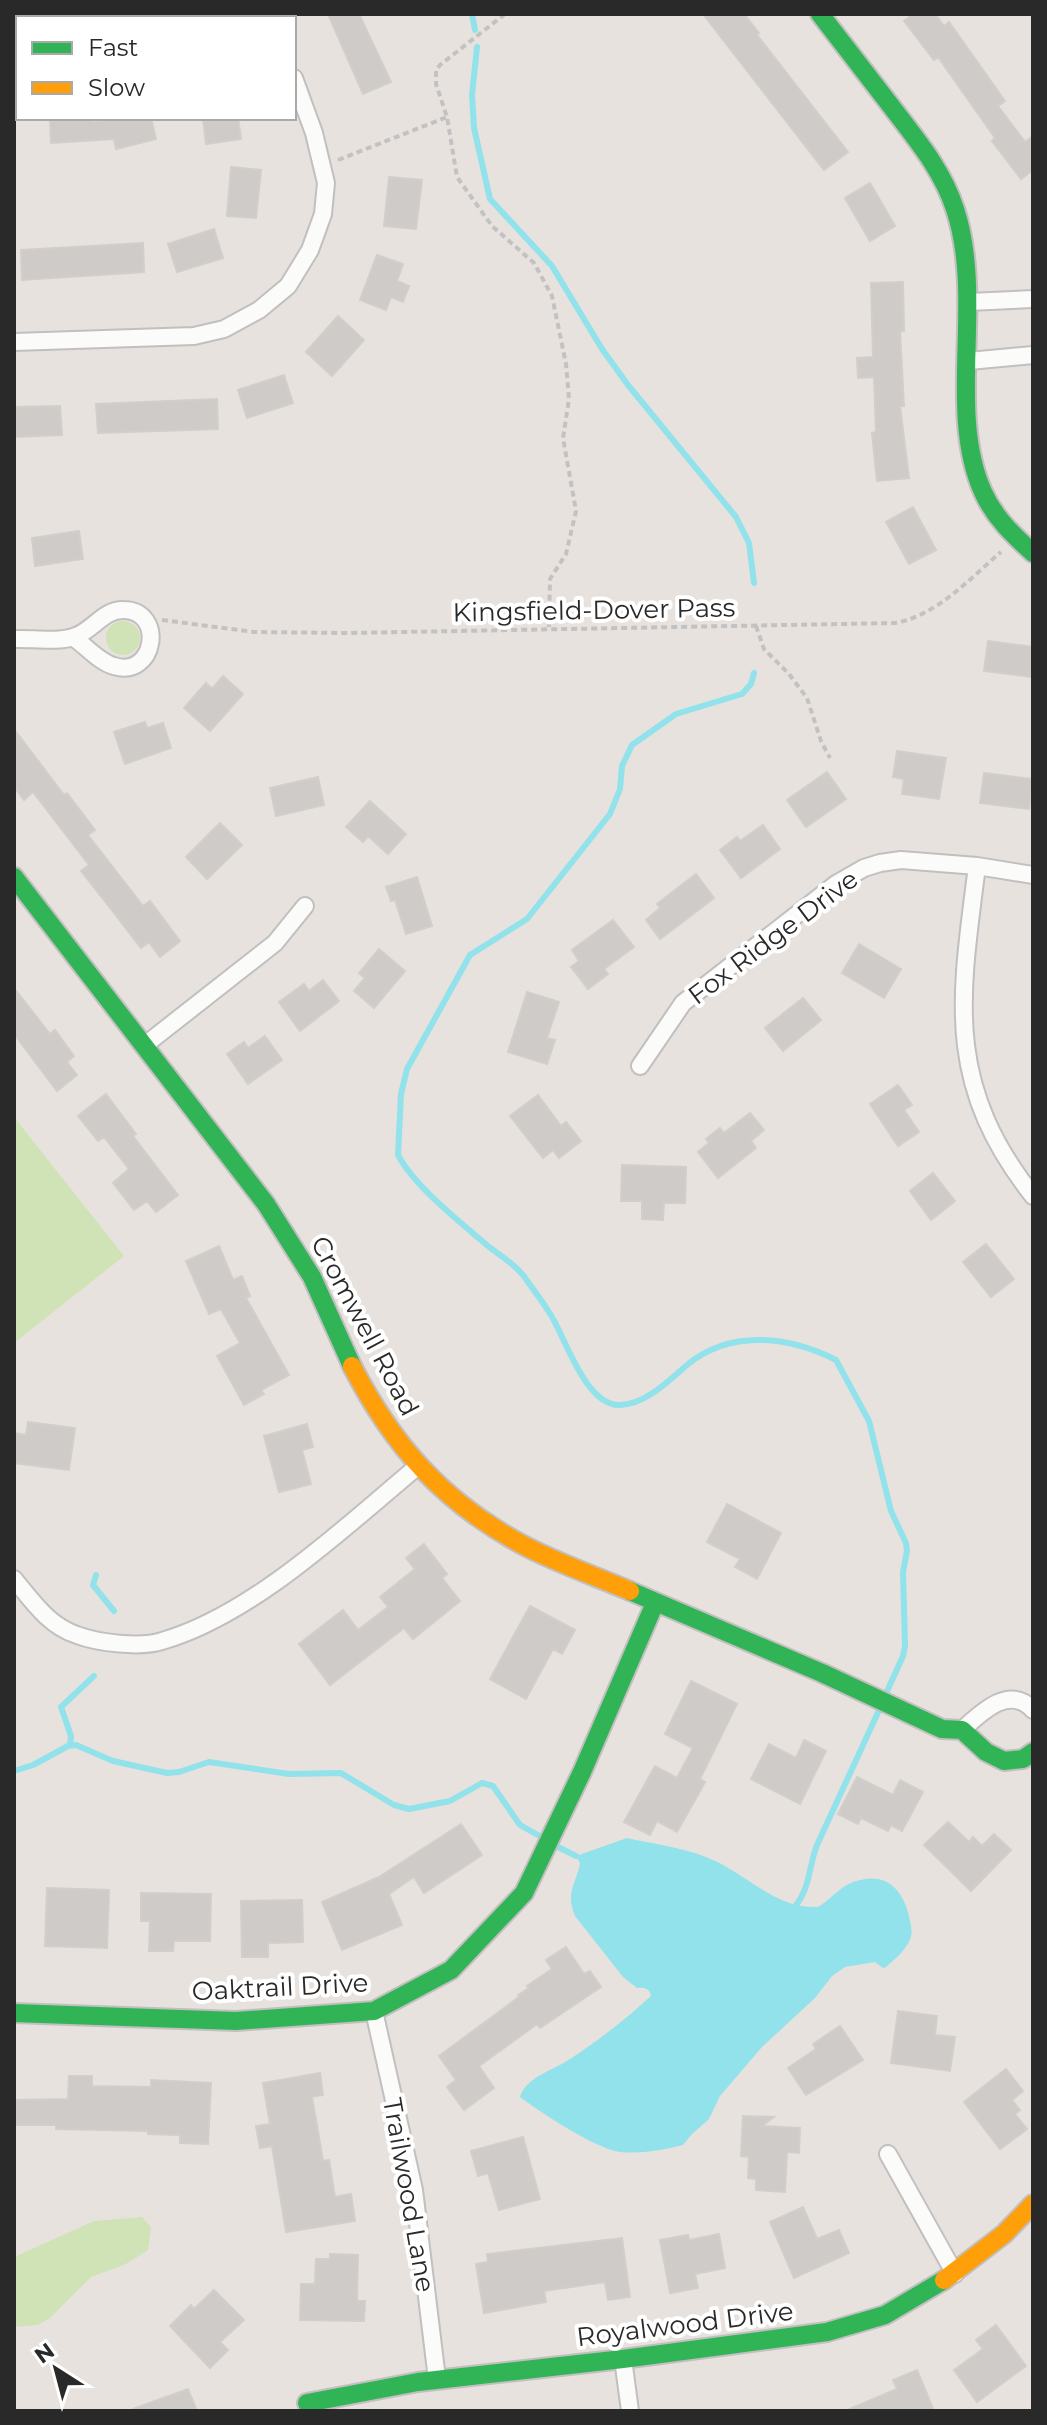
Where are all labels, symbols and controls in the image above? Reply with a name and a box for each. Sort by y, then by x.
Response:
legend [16,16,296,120]
text: Fast [88,33,139,62]
text: Slow [88,73,145,102]
street label: Kingsfield-Dover Pass [452,592,736,628]
street label: Fox Ridge Drive [682,863,864,1011]
street label: Cromwell Road [304,1231,426,1421]
street label: Oaktrail Drive [191,1966,369,2008]
street label: Trailwood Lane [376,2095,442,2295]
street label: Royalwood Drive [575,2295,795,2353]
north arrow [16,2329,96,2409]
text: N [29,2337,60,2369]

